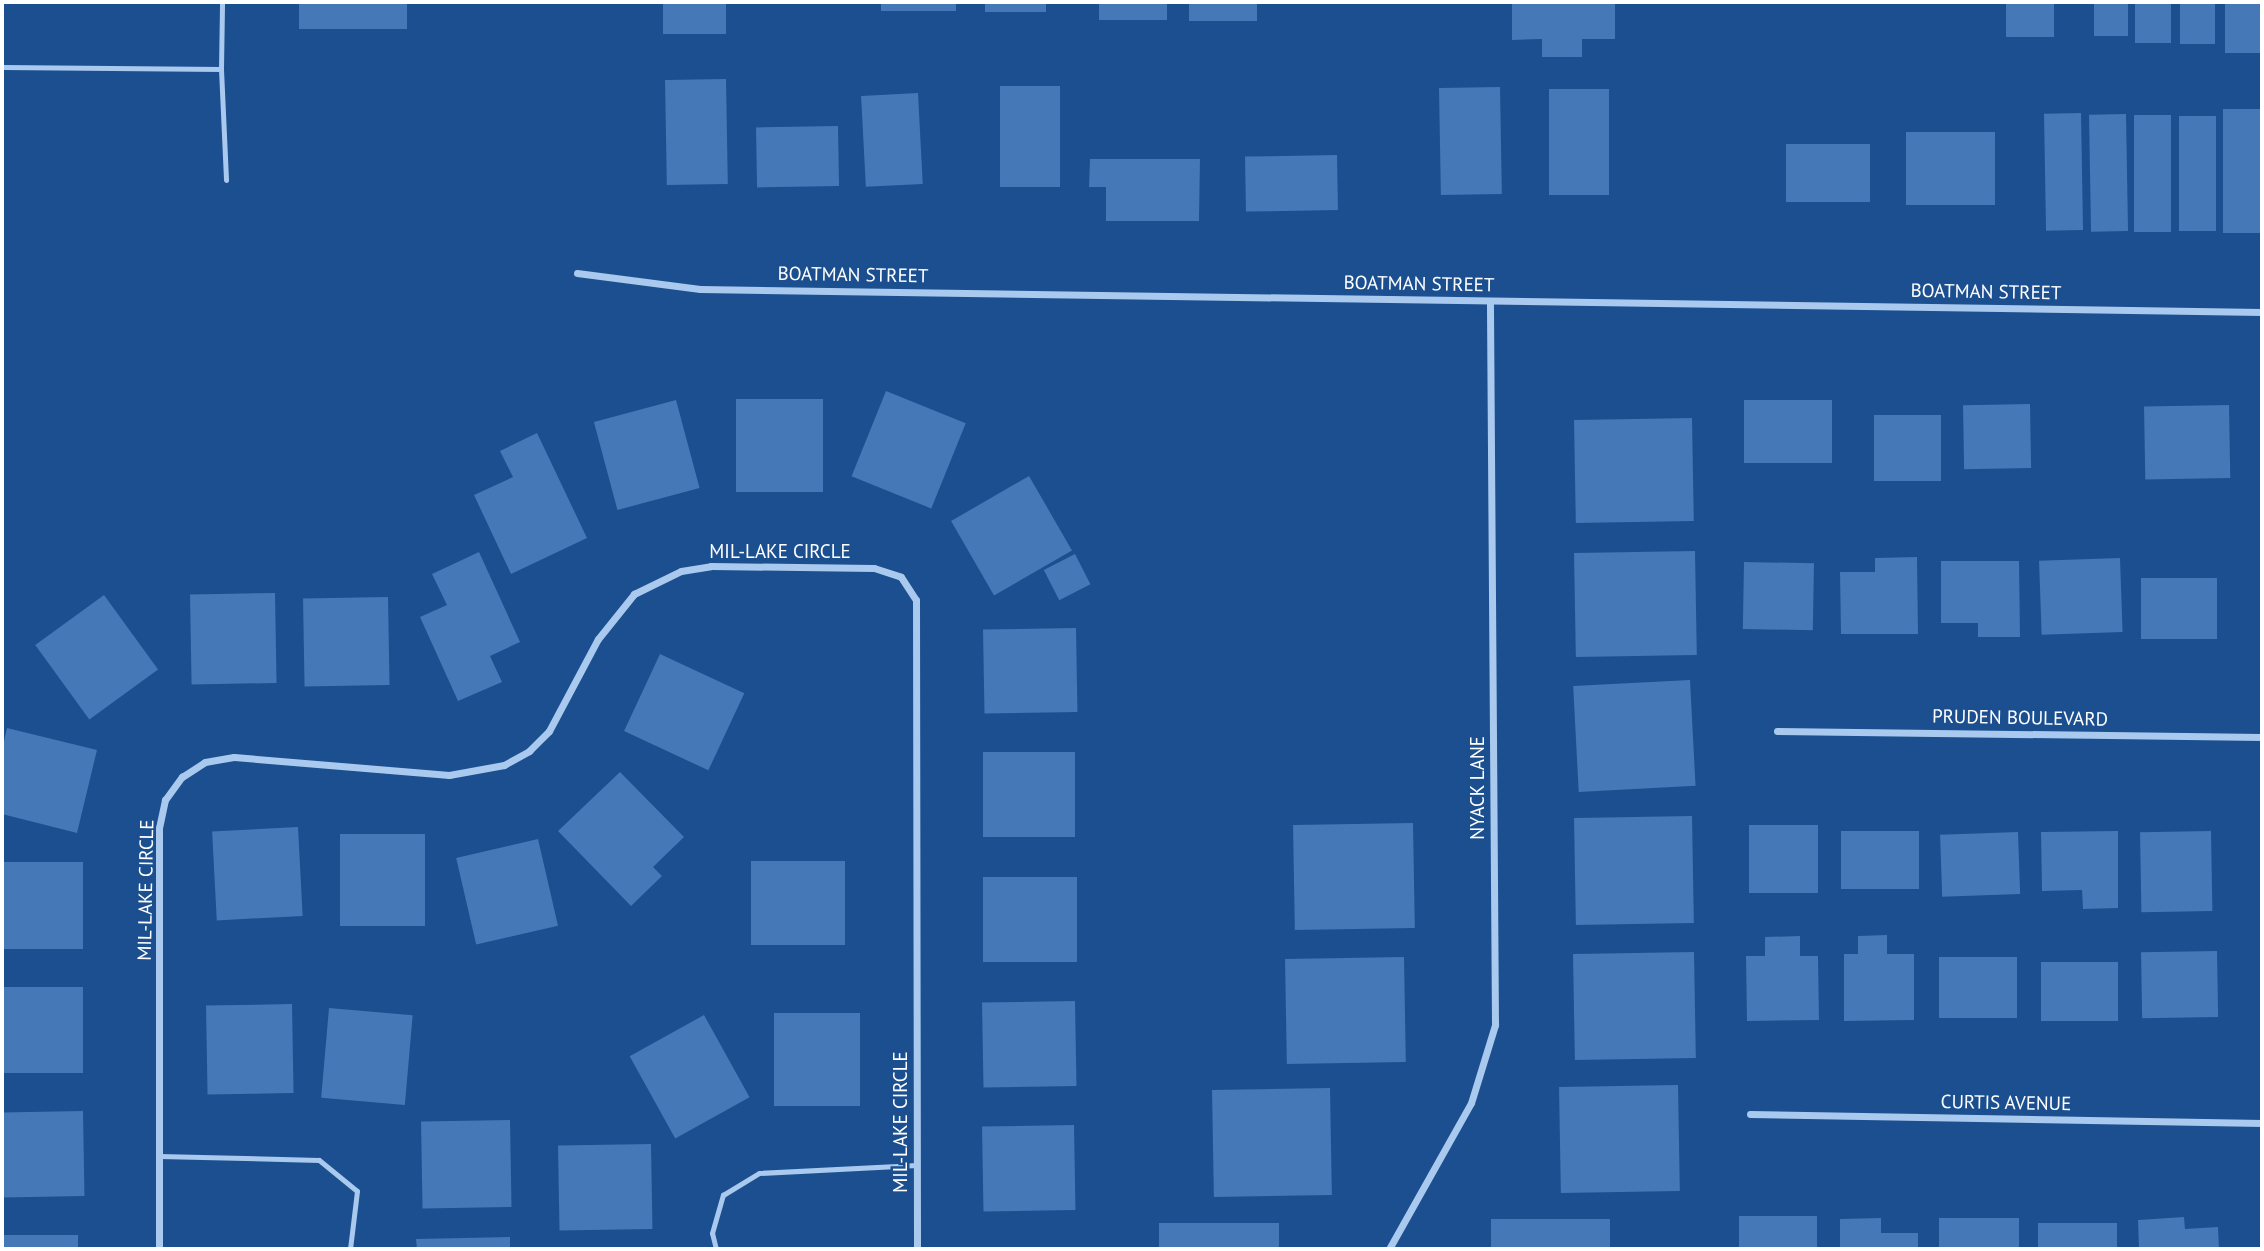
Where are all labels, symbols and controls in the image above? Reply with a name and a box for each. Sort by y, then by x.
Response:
street label: BOATMAN STREET [777,262,929,288]
street label: BOATMAN STREET [1343,271,1495,297]
street label: BOATMAN STREET [1910,279,2062,305]
street label: MIL-LAKE CIRCLE [709,541,851,563]
street label: PRUDEN BOULEVARD [1932,705,2108,731]
street label: NYACK LANE [1467,736,1489,840]
street label: MIL-LAKE CIRCLE [133,819,159,961]
street label: MIL-LAKE CIRCLE [890,1051,912,1193]
street label: CURTIS AVENUE [1940,1090,2072,1116]

